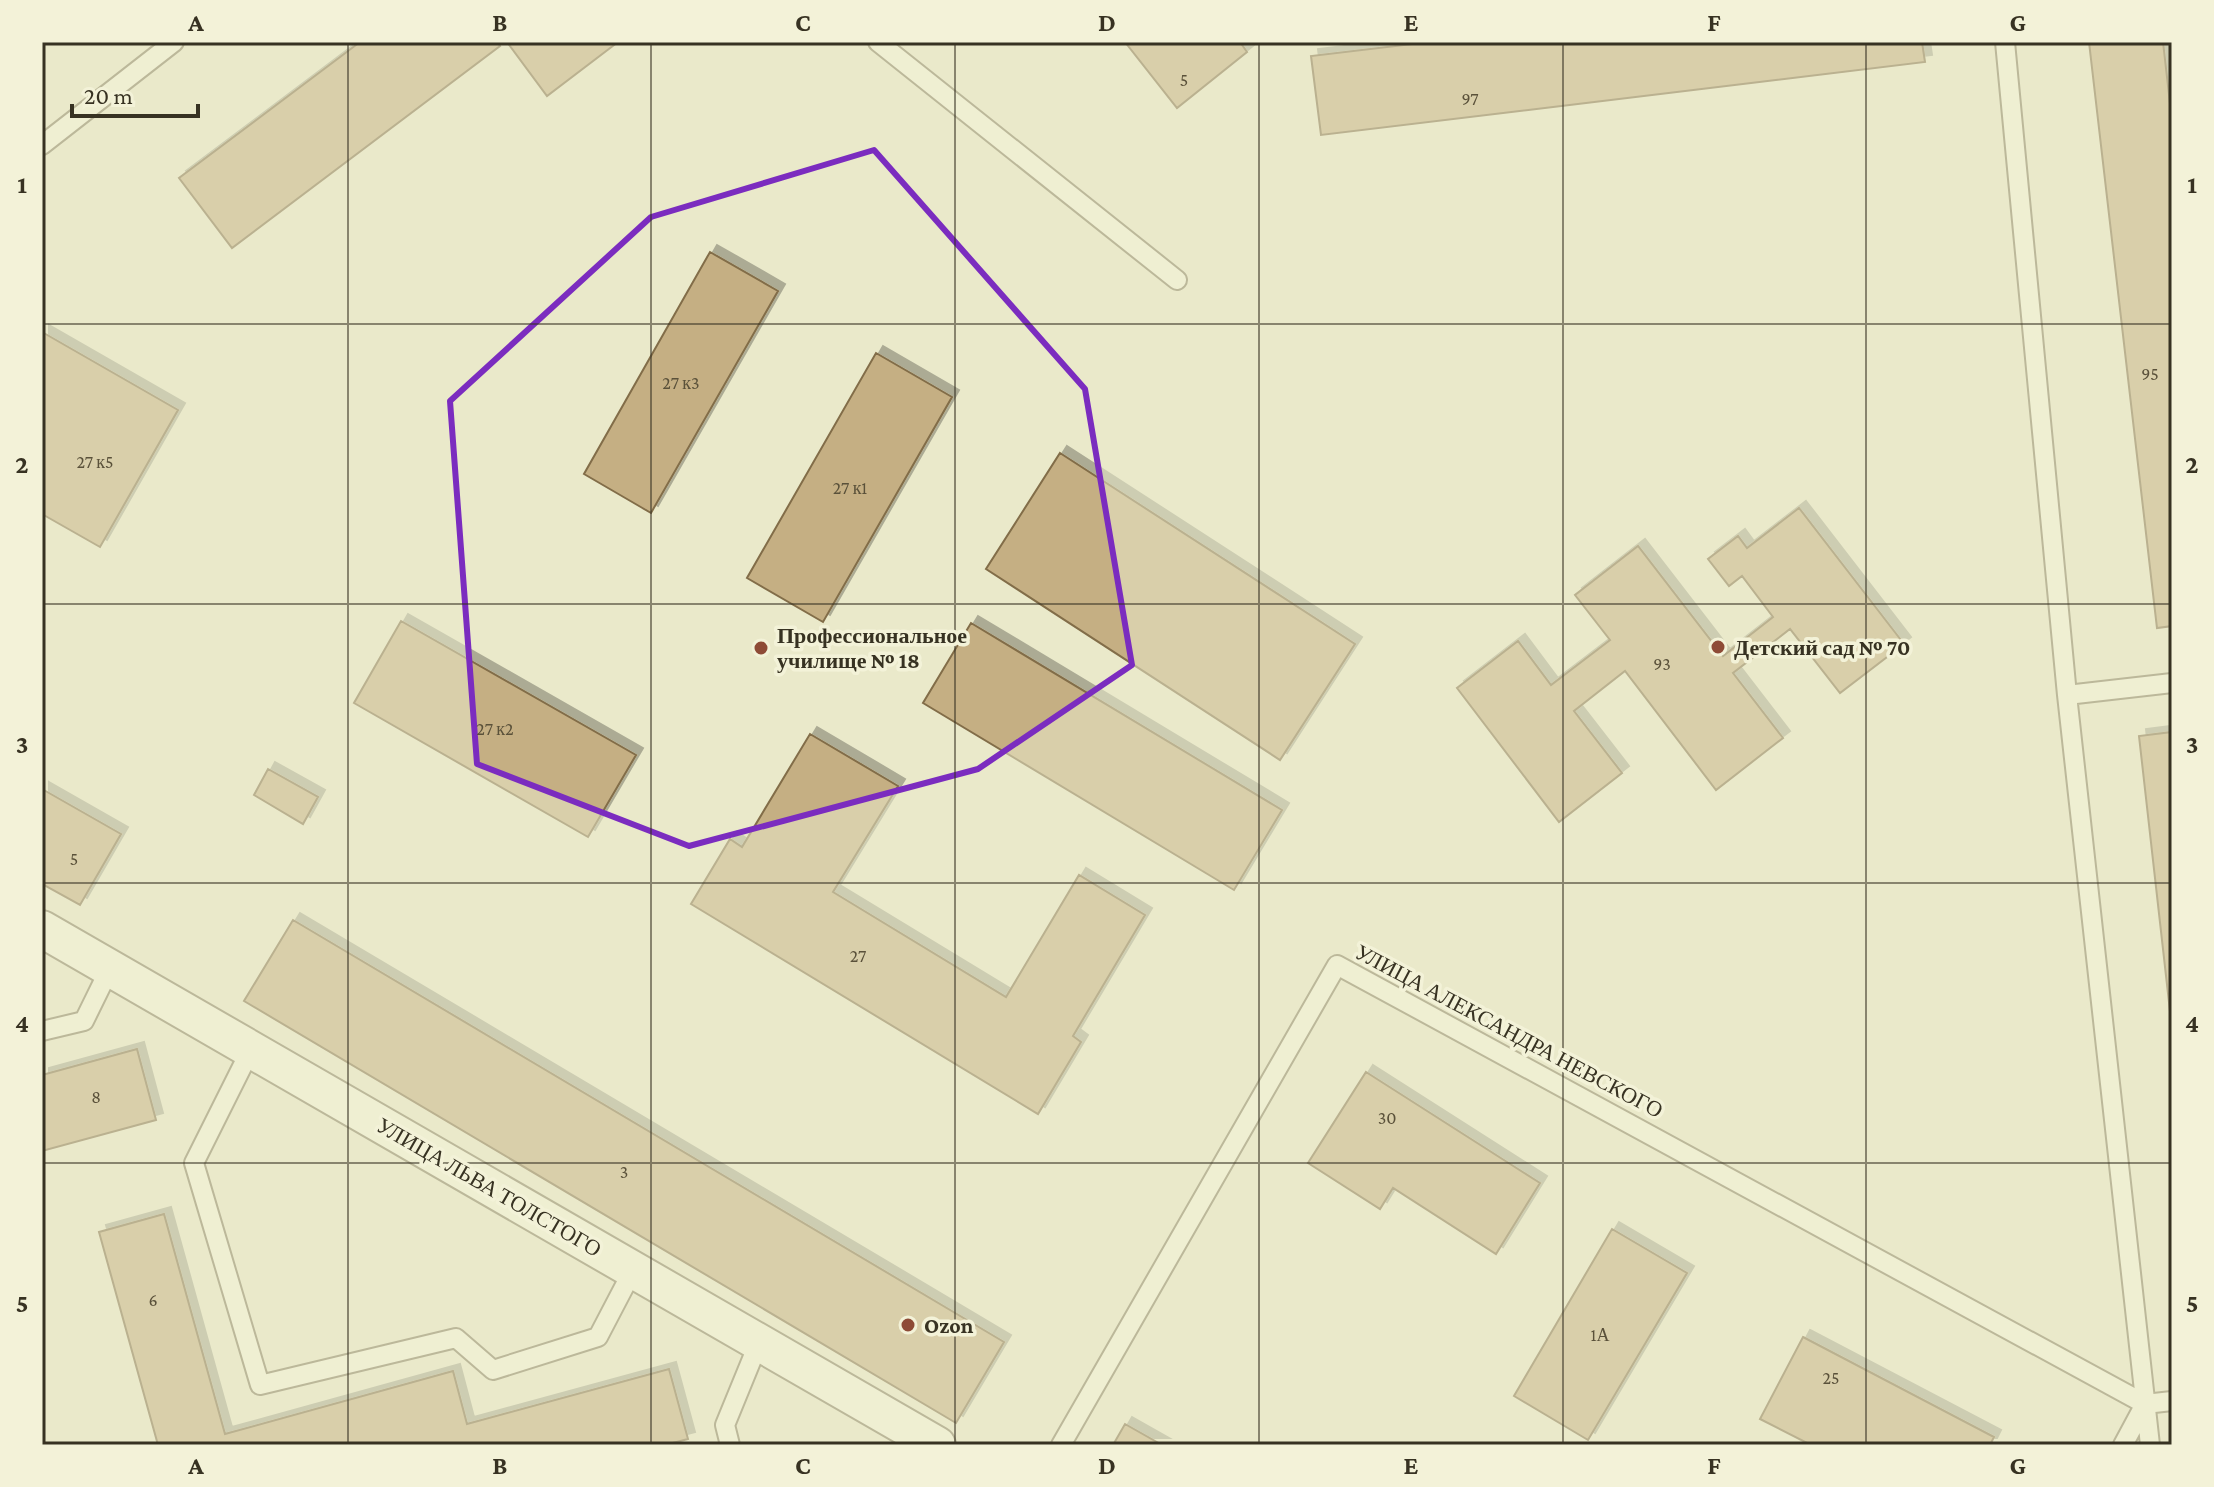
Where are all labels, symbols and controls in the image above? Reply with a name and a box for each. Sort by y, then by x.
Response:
text: A [187,8,204,37]
text: B [492,8,508,37]
text: C [795,8,811,37]
text: D [1098,8,1116,37]
text: E [1404,8,1419,37]
text: F [1707,8,1721,37]
text: G [2010,8,2026,37]
scale bar [72,68,198,118]
house number: 5 [1180,70,1188,90]
text: 20 m [84,82,133,109]
house number: 97 [1461,89,1479,109]
text: 1 [17,170,27,199]
text: 1 [2187,170,2197,199]
house number: 95 [2141,364,2159,384]
house number: 27 к3 [662,373,700,393]
text: 2 [15,450,29,479]
text: 2 [2185,450,2199,479]
house number: 27 к5 [76,452,114,472]
house number: 27 к1 [833,478,867,498]
place label: Профессиональное училище № 18 [777,623,967,673]
place label: Детский сад № 70 [1734,635,1910,660]
marker: Детский сад № 70 [1709,638,1727,656]
marker: Профессиональное училище № 18 [752,639,770,657]
house number: 93 [1653,654,1671,674]
house number: 27 к2 [476,719,514,739]
text: 3 [16,730,28,759]
text: 3 [2186,730,2198,759]
house number: 5 [70,849,78,869]
street label: УЛИЦА АЛЕКСАНДРА НЕВСКОГО [1351,939,1667,1123]
house number: 27 [850,946,866,966]
text: 4 [15,1009,29,1038]
text: 4 [2185,1009,2199,1038]
house number: 8 [91,1087,101,1107]
house number: 30 [1378,1108,1396,1128]
street label: УЛИЦА ЛЬВА ТОЛСТОГО [372,1112,606,1262]
house number: 3 [620,1162,628,1182]
text: 5 [16,1289,28,1318]
text: 5 [2186,1289,2198,1318]
house number: 6 [148,1290,158,1310]
place label: Ozon [924,1313,974,1338]
marker: Ozon [899,1316,917,1334]
house number: 1А [1591,1325,1609,1345]
house number: 25 [1822,1368,1840,1388]
text: A [187,1451,204,1480]
text: B [492,1451,508,1480]
text: C [795,1451,811,1480]
text: D [1098,1451,1116,1480]
text: E [1404,1451,1419,1480]
text: F [1707,1451,1721,1480]
text: G [2010,1451,2026,1480]

